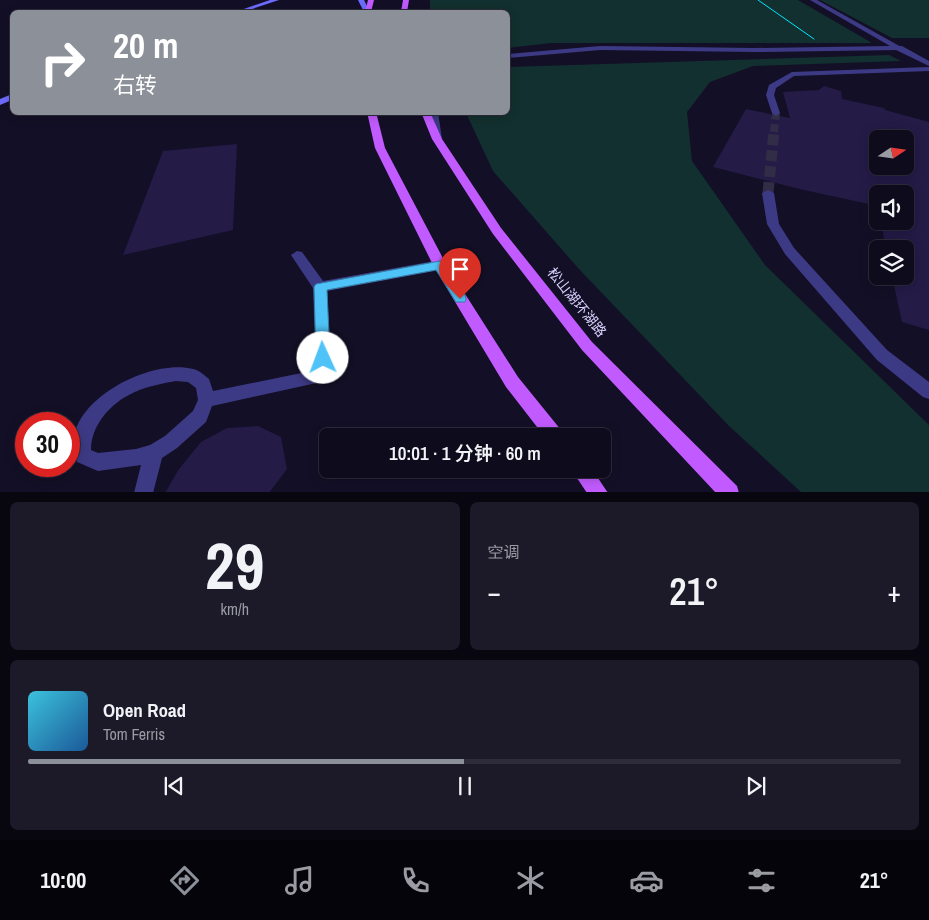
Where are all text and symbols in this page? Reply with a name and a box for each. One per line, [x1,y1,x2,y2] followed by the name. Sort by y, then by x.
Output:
[113,22,178,69] text: 20 m
[30,30,95,95] icon: right
[113,70,157,100] text: 右转
[869,130,914,175] north arrow
[869,130,914,285] map controls
[869,185,914,230] button: sound
[869,240,914,285] button: layers
[439,248,481,299] pin
[446,255,474,283] icon: arrive
[544,264,610,340] street label: 松山湖环湖路
[296,331,348,383] position arrow
[15,412,80,477] speed limit sign: 30
[389,440,541,466] text: 10:01 · 1 分钟 · 60 m
[205,522,264,609] text: 29
[488,541,520,563] text: 空调
[669,566,719,617] text: 21°
[488,573,501,611] text: −
[888,573,901,611] text: +
[221,598,249,620] text: km/h
[103,697,186,723] text: Open Road
[103,723,165,745] text: Tom Ferris
[160,772,188,800] icon: previous
[451,772,479,800] icon: pause
[742,772,770,800] icon: next
[167,863,202,898] icon: directions
[282,863,317,898] icon: music
[398,863,433,898] icon: phone
[513,863,548,898] icon: climate
[629,863,664,898] icon: car
[744,863,779,898] icon: filters
[40,865,86,895] text: 10:00
[860,865,889,895] text: 21°

